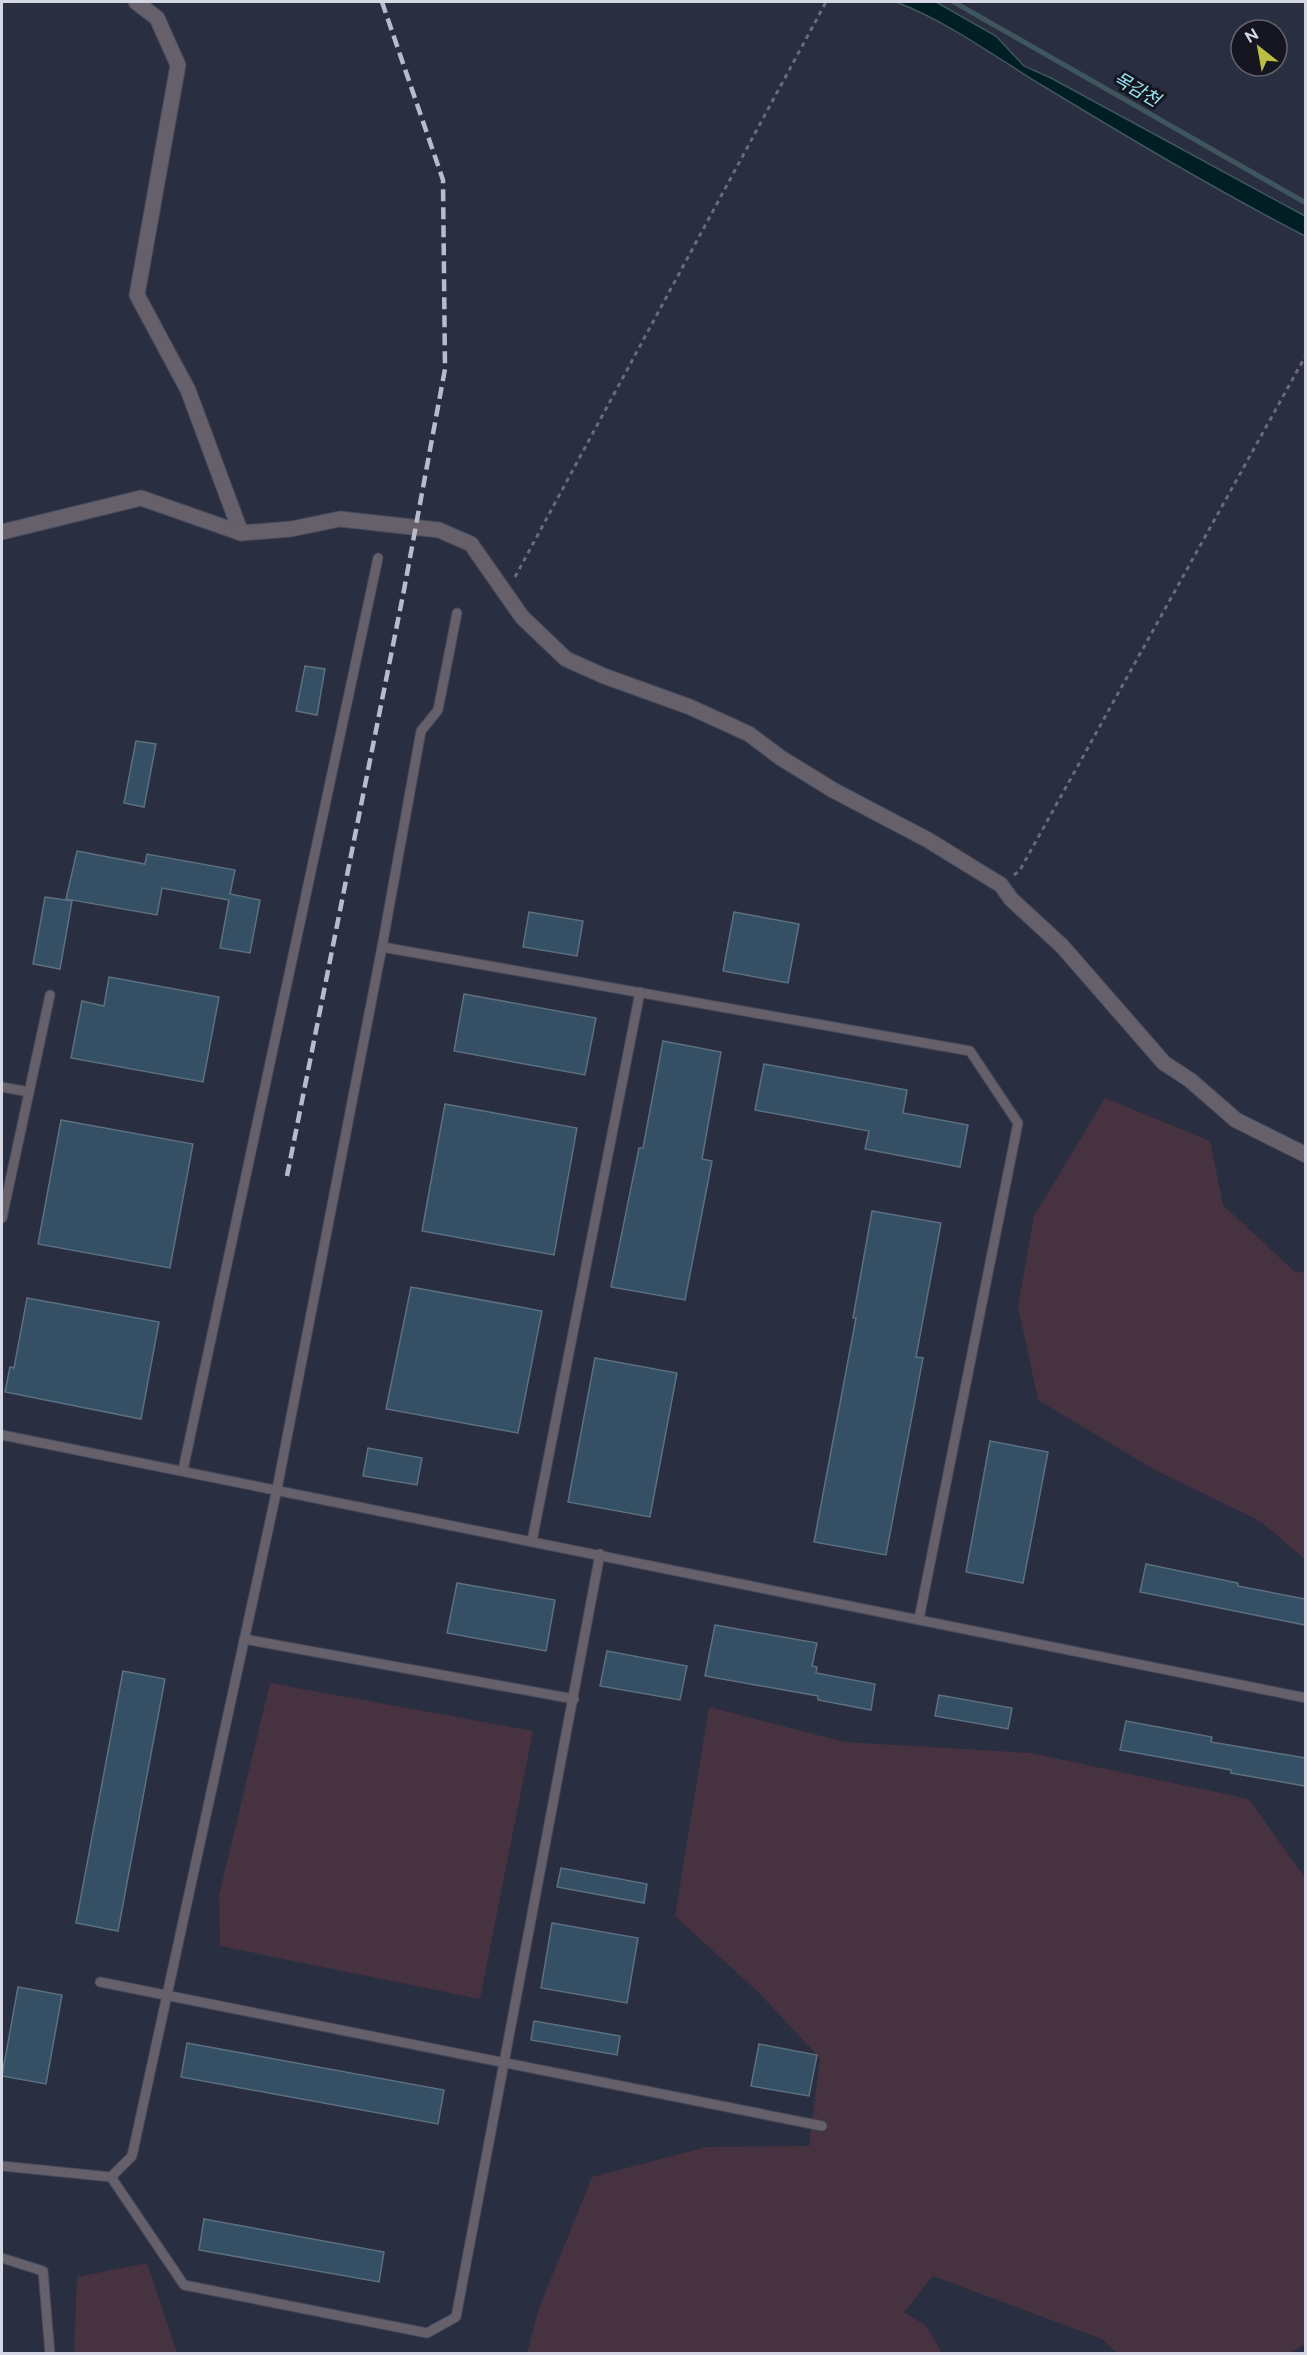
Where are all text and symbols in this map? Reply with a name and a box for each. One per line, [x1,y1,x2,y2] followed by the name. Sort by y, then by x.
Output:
[1229,18,1289,78] north arrow
[1241,24,1262,47] text: N
[1110,67,1166,112] water label: 목감천

